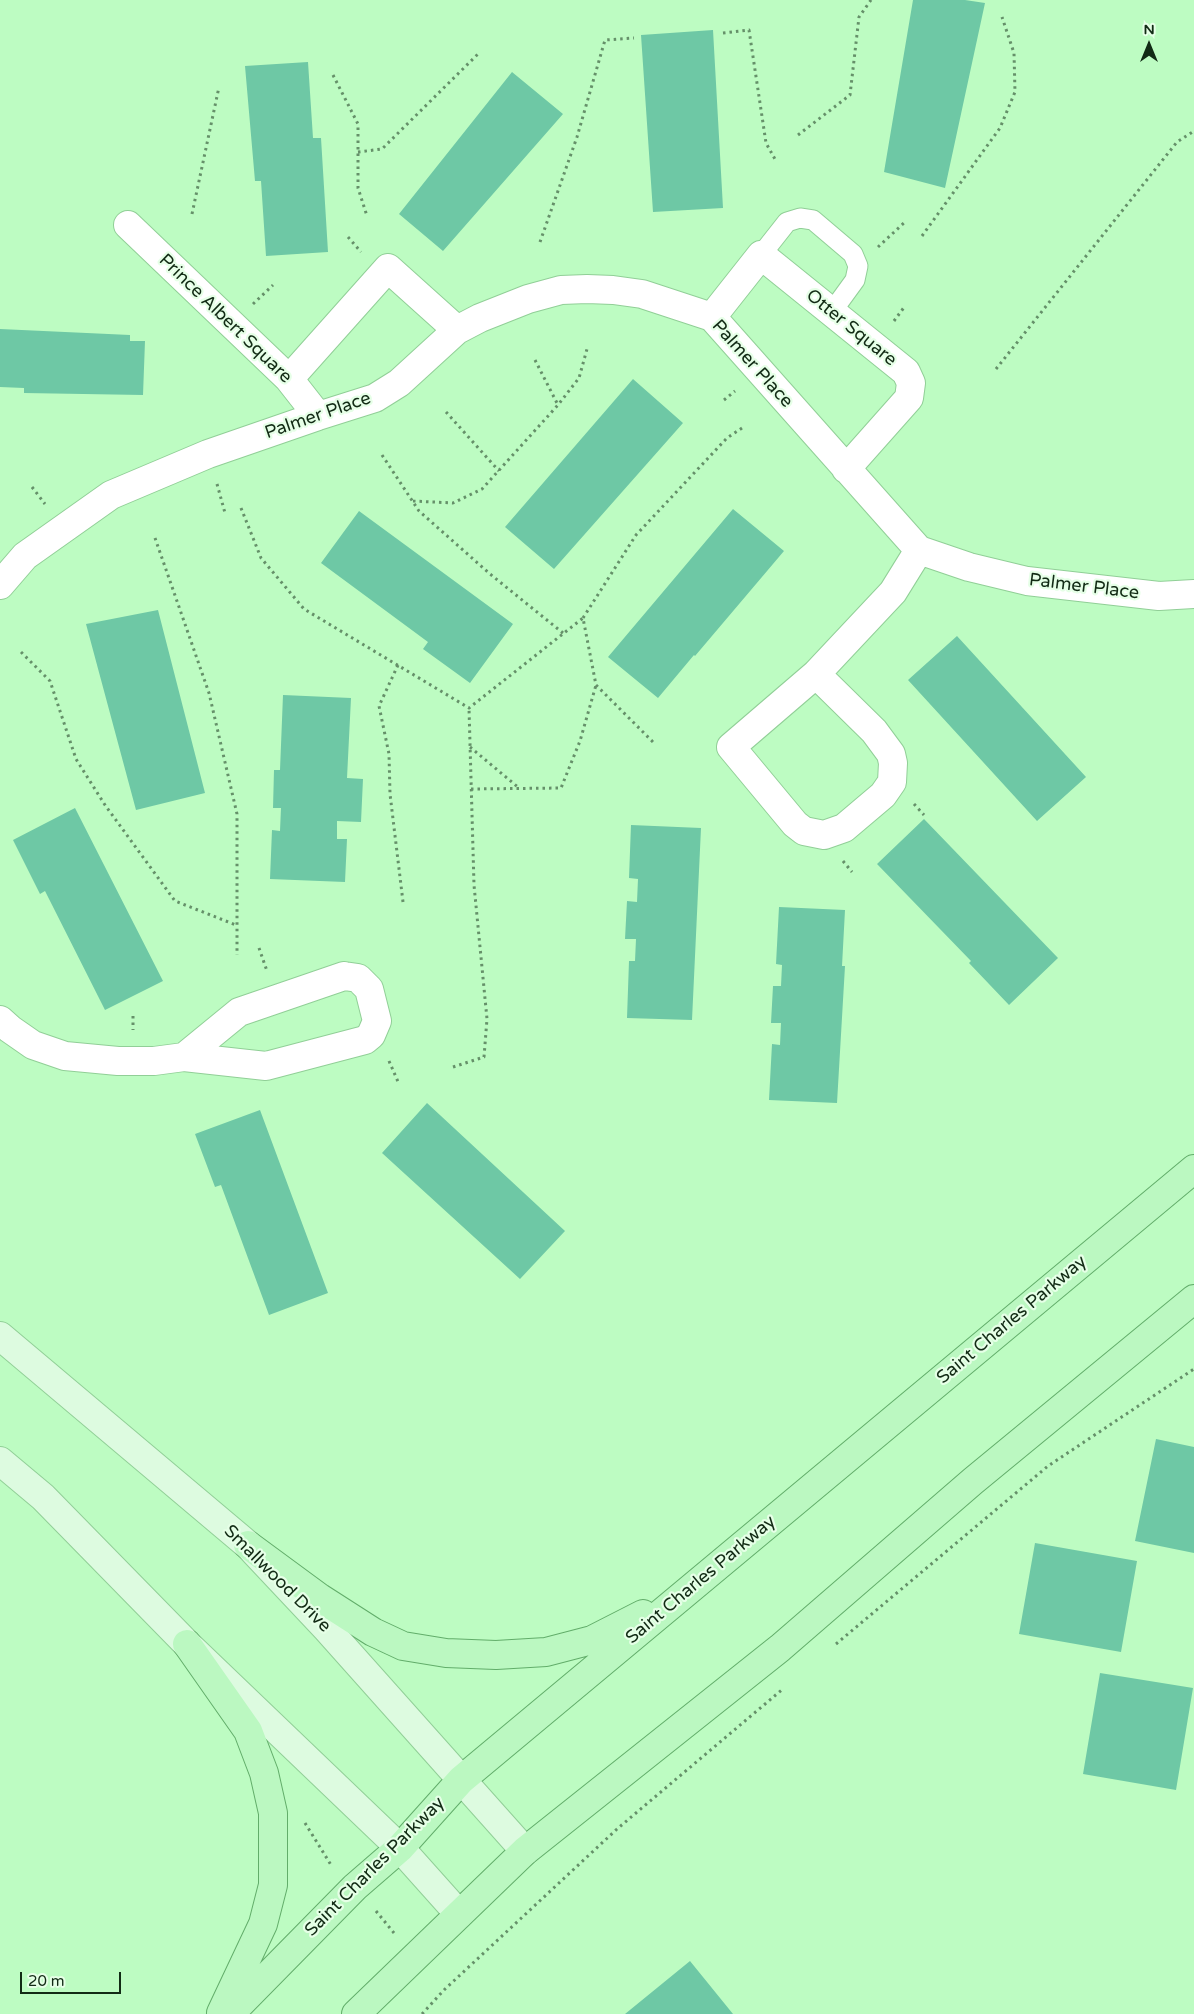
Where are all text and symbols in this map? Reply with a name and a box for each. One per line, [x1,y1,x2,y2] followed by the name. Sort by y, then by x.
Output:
[1124,20,1174,70] north arrow
[1143,21,1155,38] text: N
[154,250,296,388] street label: Prince Albert Square
[801,285,901,371] street label: Otter Square
[707,316,797,412] street label: Palmer Place
[262,388,374,444] street label: Palmer Place
[1028,570,1140,604] street label: Palmer Place
[933,1251,1091,1389] street label: Saint Charles Parkway
[622,1511,780,1649] street label: Saint Charles Parkway
[219,1521,335,1637] street label: Smallwood Drive
[301,1793,449,1941] street label: Saint Charles Parkway
[22,1962,124,1994] scale bar
[28,1972,65,1990] text: 20 m

